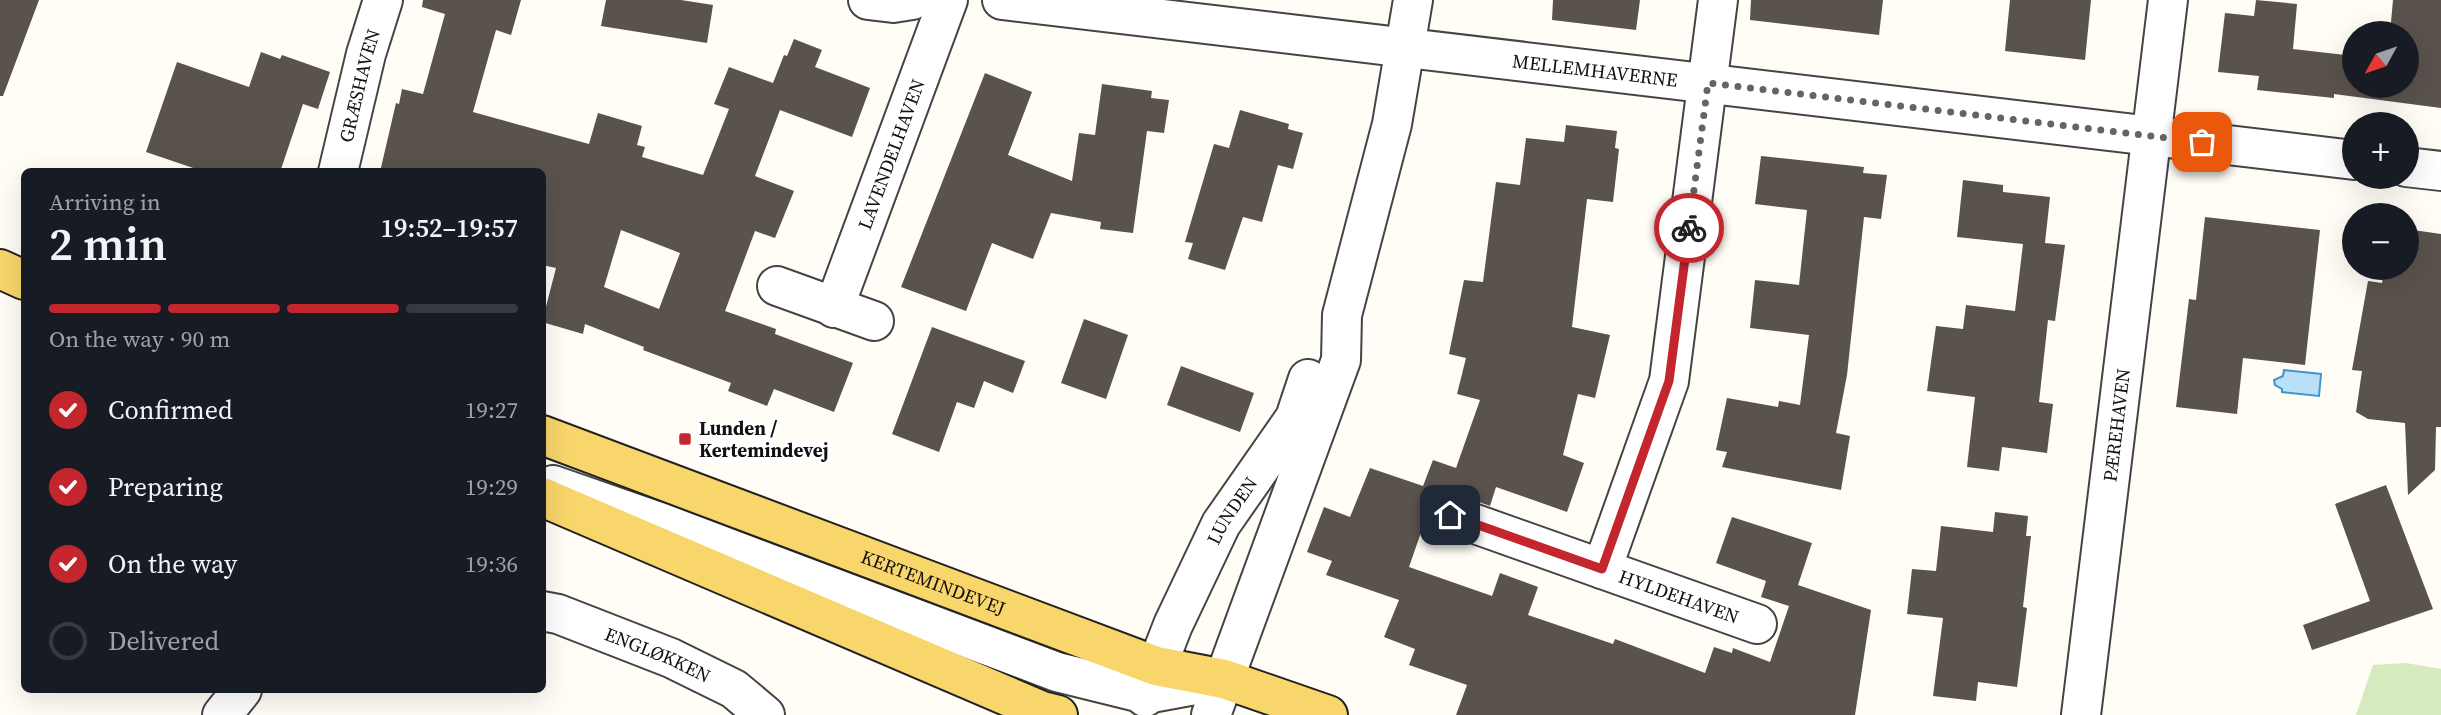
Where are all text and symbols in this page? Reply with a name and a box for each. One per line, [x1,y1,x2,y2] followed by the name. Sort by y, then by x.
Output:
[2342,21,2418,98] north arrow
[2342,21,2419,280] map controls
[333,26,386,145] street label: GRÆSHAVEN
[1511,47,1679,93] street label: MELLEMHAVERNE
[851,75,931,233] street label: LAVENDELHAVEN
[2172,112,2232,172] pin
[2342,112,2419,189] button: +
[2183,123,2221,161] icon: bag
[49,186,161,218] text: Arriving in
[1654,193,1724,263] courier
[2342,203,2419,280] button: −
[1670,209,1708,247] icon: bike
[381,210,518,246] text: 19:52–19:57
[49,212,167,275] text: 2 min
[49,323,230,355] text: On the way · 90 m
[2096,367,2136,483] street label: PÆREHAVEN
[49,391,87,429] icon: check
[108,392,233,428] text: Confirmed
[465,394,518,426] text: 19:27
[699,415,828,463] place label: Lunden / Kertemindevej
[677,431,693,447] marker: Lunden / Kertemindevej
[49,468,87,506] icon: check
[108,469,223,505] text: Preparing
[465,471,518,503] text: 19:29
[1200,471,1263,549] street label: LUNDEN
[1420,485,1480,545] pin
[1431,496,1469,534] icon: home
[857,543,1009,621] street label: KERTEMINDEVEJ
[49,545,87,583] icon: check
[108,546,237,582] text: On the way
[465,548,518,580] text: 19:36
[1615,563,1743,630] street label: HYLDEHAVEN
[601,621,715,689] street label: ENGLØKKEN
[108,623,219,659] text: Delivered

